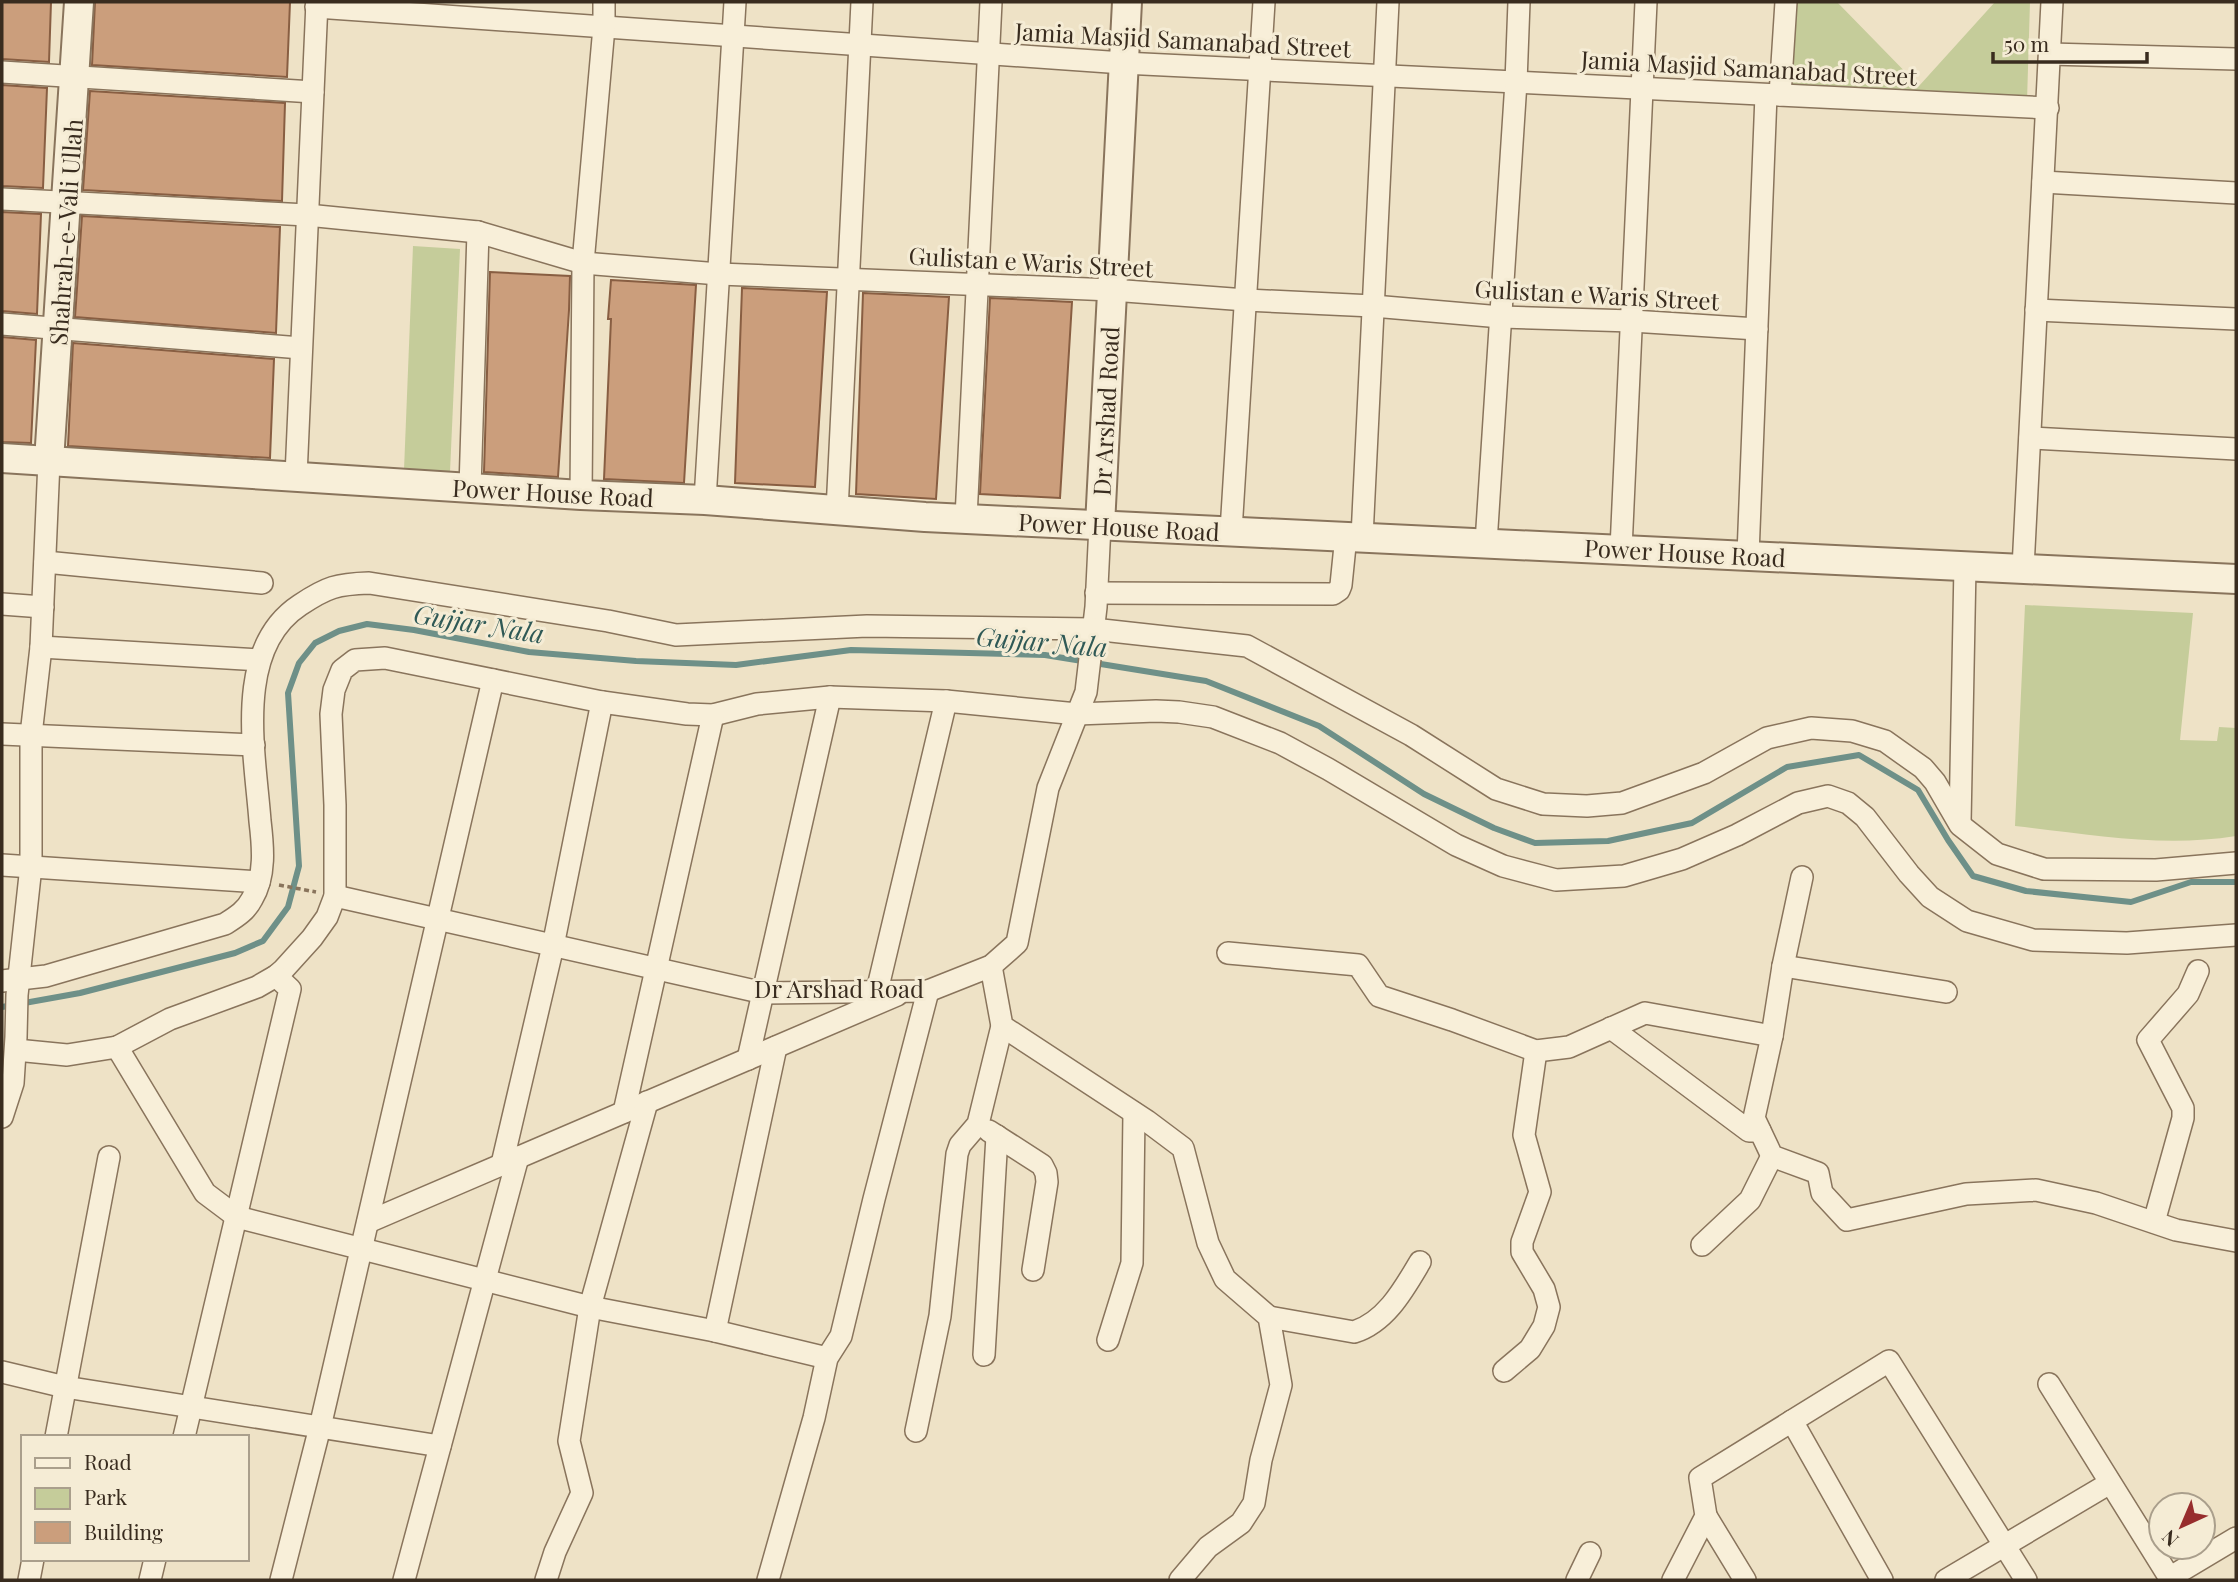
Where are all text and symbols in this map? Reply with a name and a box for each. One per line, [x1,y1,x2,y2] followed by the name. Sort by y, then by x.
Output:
[1013,14,1352,64] street label: Jamia Masjid Samanabad Street
[1993,21,2147,65] scale bar
[2004,29,2050,57] text: 50 m
[1579,42,1918,92] street label: Jamia Masjid Samanabad Street
[41,118,89,346] street label: Shahrah-e-Vali Ullah
[908,239,1155,283] street label: Gulistan e Waris Street
[1474,272,1721,316] street label: Gulistan e Waris Street
[1085,325,1125,497] street label: Dr Arshad Road
[451,471,655,513] street label: Power House Road
[1017,505,1221,547] street label: Power House Road
[1583,531,1787,573] street label: Power House Road
[411,595,547,651] water label: Gujjar Nala
[975,618,1109,664] water label: Gujjar Nala
[754,972,924,1004] street label: Dr Arshad Road
[21,1435,248,1561] legend
[84,1447,132,1475] text: Road
[84,1482,128,1510] text: Park
[2147,1491,2217,1561] north arrow
[84,1517,163,1545] text: Building
[2155,1525,2183,1553] text: N

